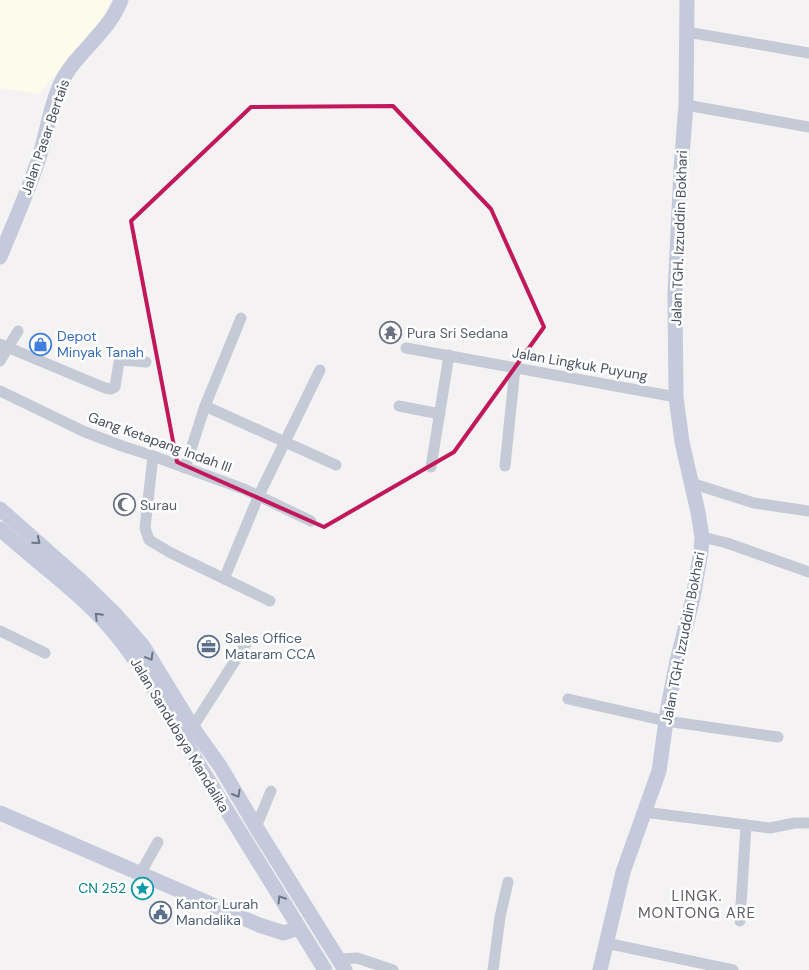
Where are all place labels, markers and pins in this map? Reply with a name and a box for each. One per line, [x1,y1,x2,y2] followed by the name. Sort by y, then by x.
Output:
[379,321,403,345] temple icon: Pura Sri Sedana
[407,324,508,342] place label: Pura Sri Sedana
[57,327,144,361] place label: Depot Minyak Tanah
[29,332,53,356] shop icon: Depot Minyak Tanah
[112,493,136,517] mosque icon: Surau
[140,496,177,514] place label: Surau
[225,629,315,663] place label: Sales Office Mataram CCA
[197,634,221,658] office icon: Sales Office Mataram CCA
[130,876,154,900] place icon: CN 252
[78,879,126,897] place label: CN 252
[176,895,258,929] place label: Kantor Lurah Mandalika
[148,900,172,924] public building icon: Kantor Lurah Mandalika

